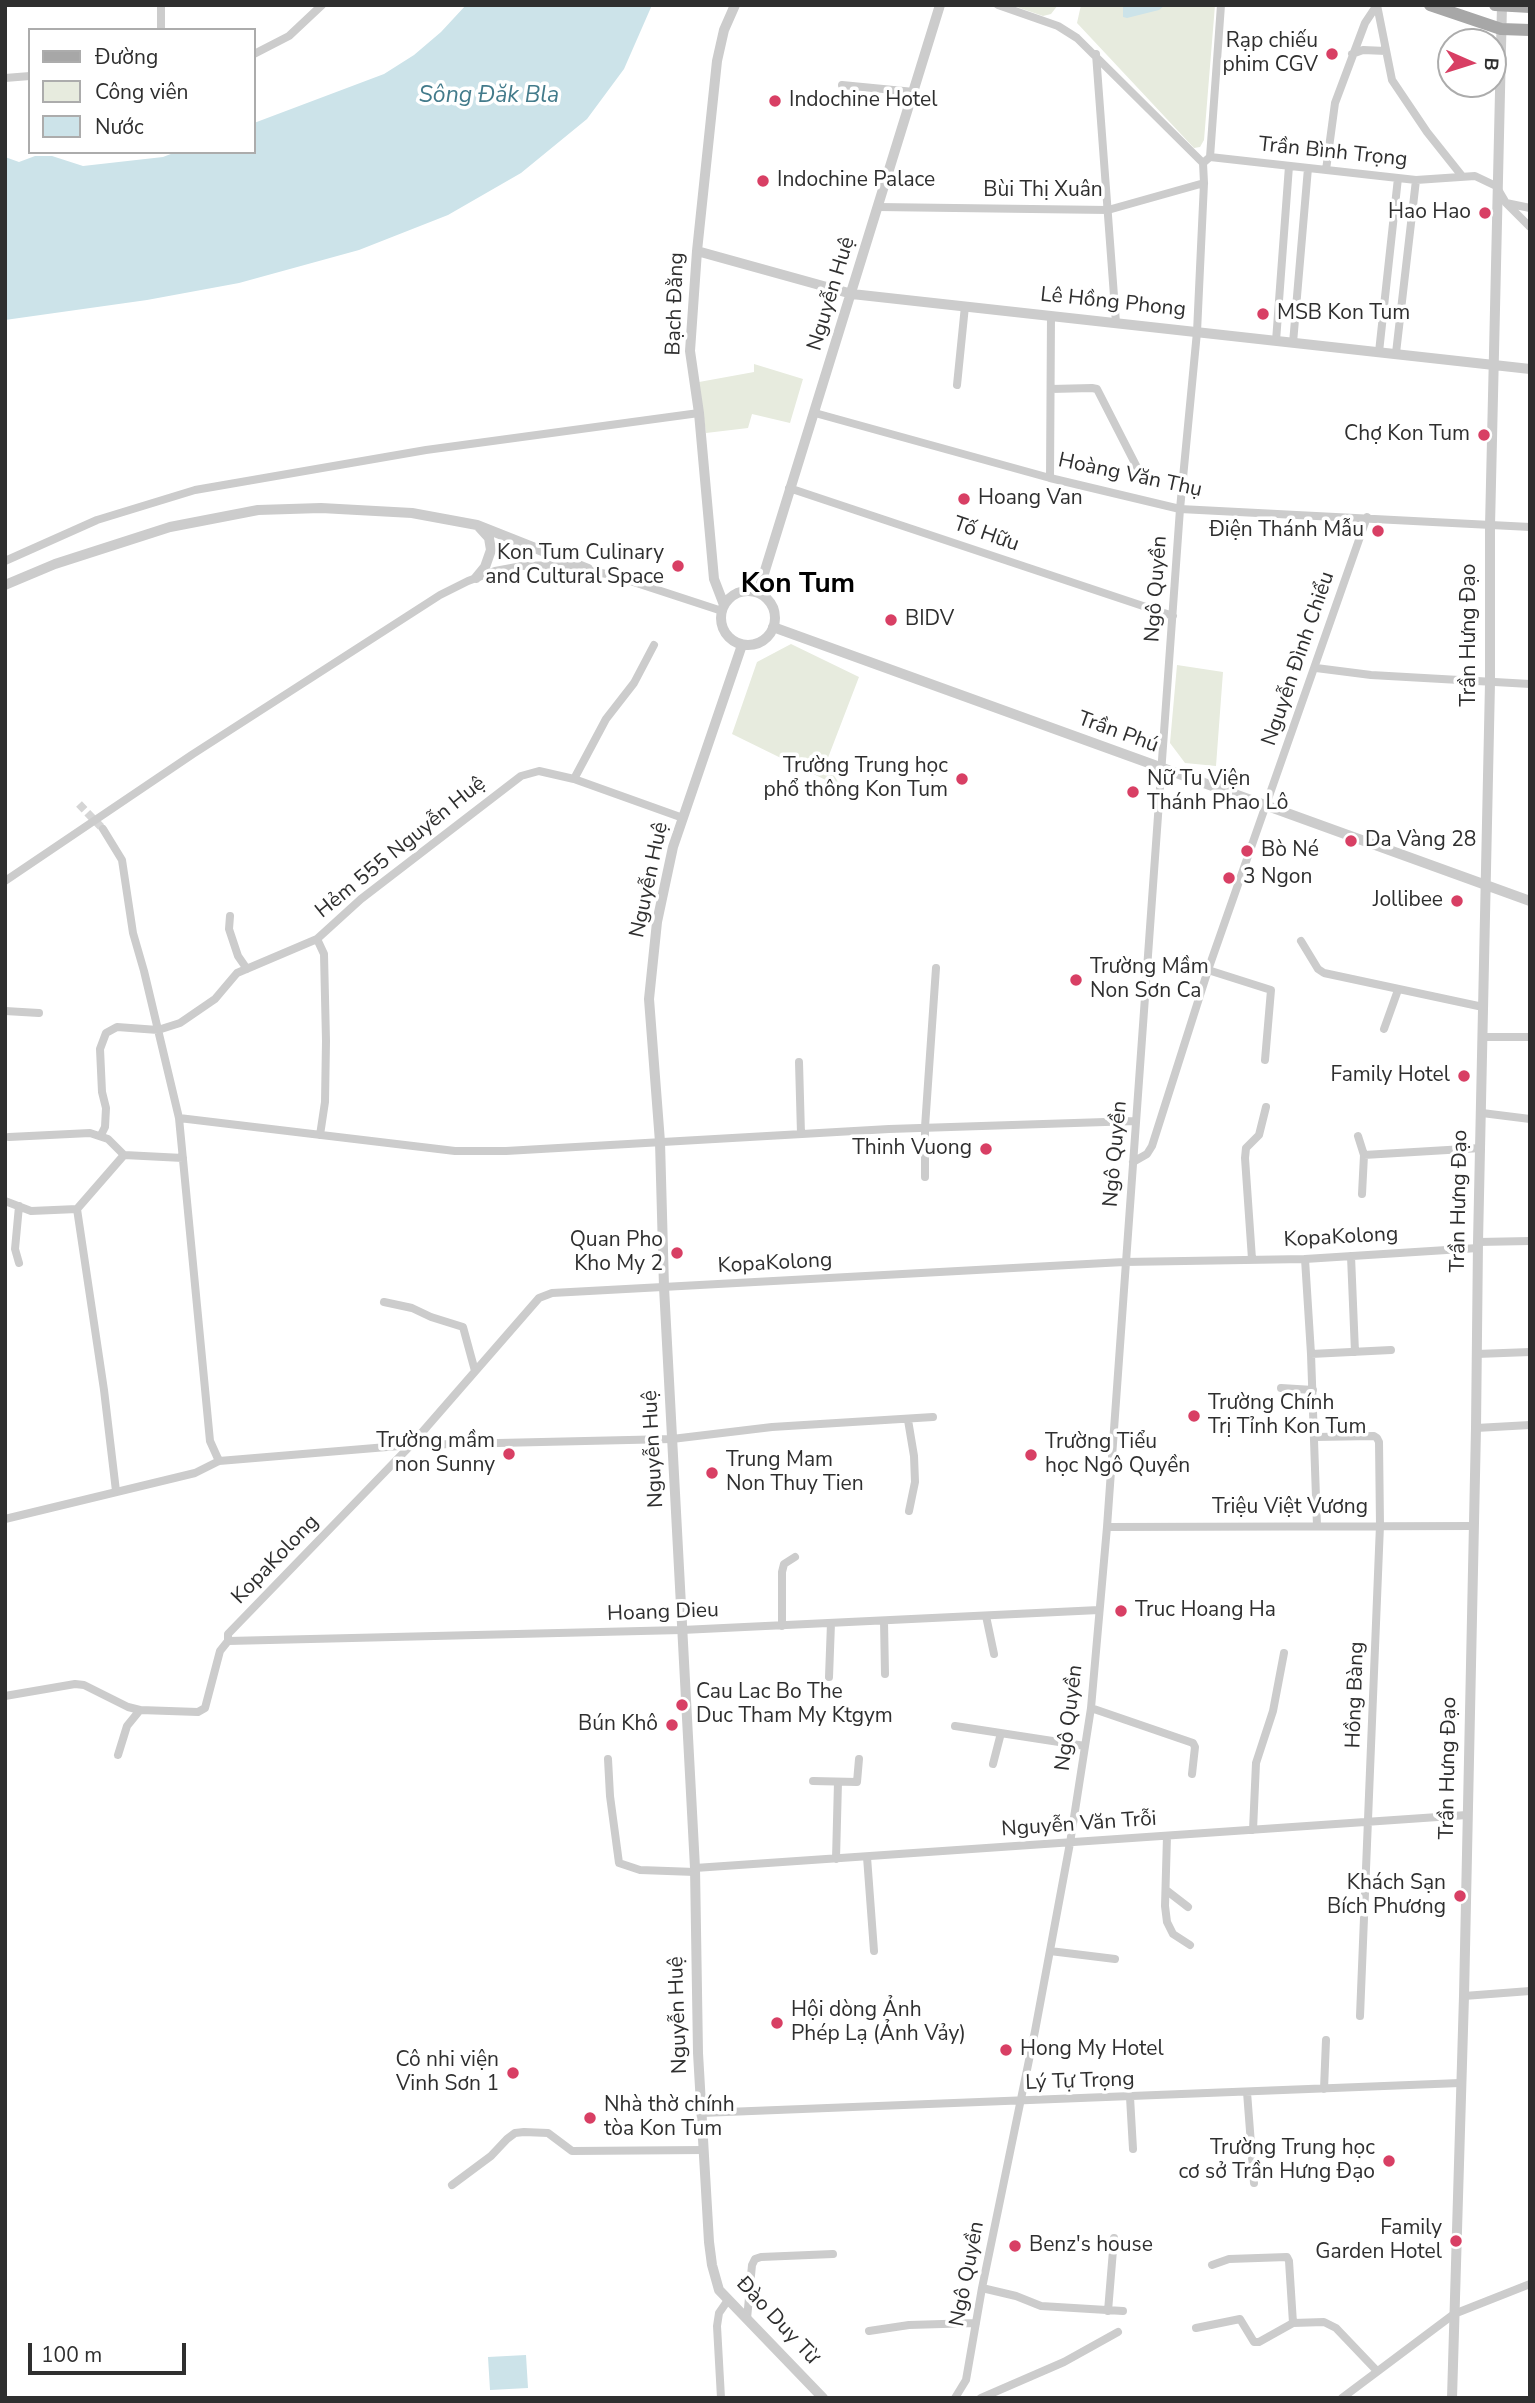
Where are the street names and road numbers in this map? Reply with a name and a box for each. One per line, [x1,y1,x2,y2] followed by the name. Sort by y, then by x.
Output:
[1257,133,1409,173] street label: Trần Bình Trọng
[983,178,1103,204] street label: Bùi Thị Xuân
[803,234,861,354] street label: Nguyễn Huệ
[662,252,690,356] street label: Bạch Đằng
[1039,283,1187,323] street label: Lê Hồng Phong
[1056,448,1204,504] street label: Hoàng Văn Thụ
[950,512,1022,558] street label: Tố Hữu
[1141,535,1173,643] street label: Ngô Quyền
[1457,564,1483,706] street label: Trần Hưng Đạo
[1257,569,1341,749] street label: Nguyễn Đình Chiểu
[1074,707,1162,759] street label: Trần Phú
[311,772,491,924] street label: Hẻm 555 Nguyễn Huệ
[625,820,675,940] street label: Nguyễn Huệ
[1099,1100,1133,1208] street label: Ngô Quyền
[1446,1129,1474,1273] street label: Trần Hưng Đạo
[1283,1222,1399,1254] street label: KopaKolong
[717,1248,833,1280] street label: KopaKolong
[638,1390,670,1508] street label: Nguyễn Huệ
[1212,1495,1368,1521] street label: Triệu Việt Vương
[227,1510,325,1610] street label: KopaKolong
[607,1598,719,1628] street label: Hoang Dieu
[1342,1641,1370,1749] street label: Hồng Bàng
[1051,1664,1089,1772] street label: Ngô Quyền
[1435,1696,1463,1840] street label: Trần Hưng Đạo
[1001,1807,1157,1843] street label: Nguyễn Văn Trỗi
[664,1956,694,2074] street label: Nguyễn Huệ
[1025,2067,1135,2097] street label: Lý Tự Trọng
[945,2219,991,2329] street label: Ngô Quyền
[730,2272,824,2370] street label: Đào Duy Từ

